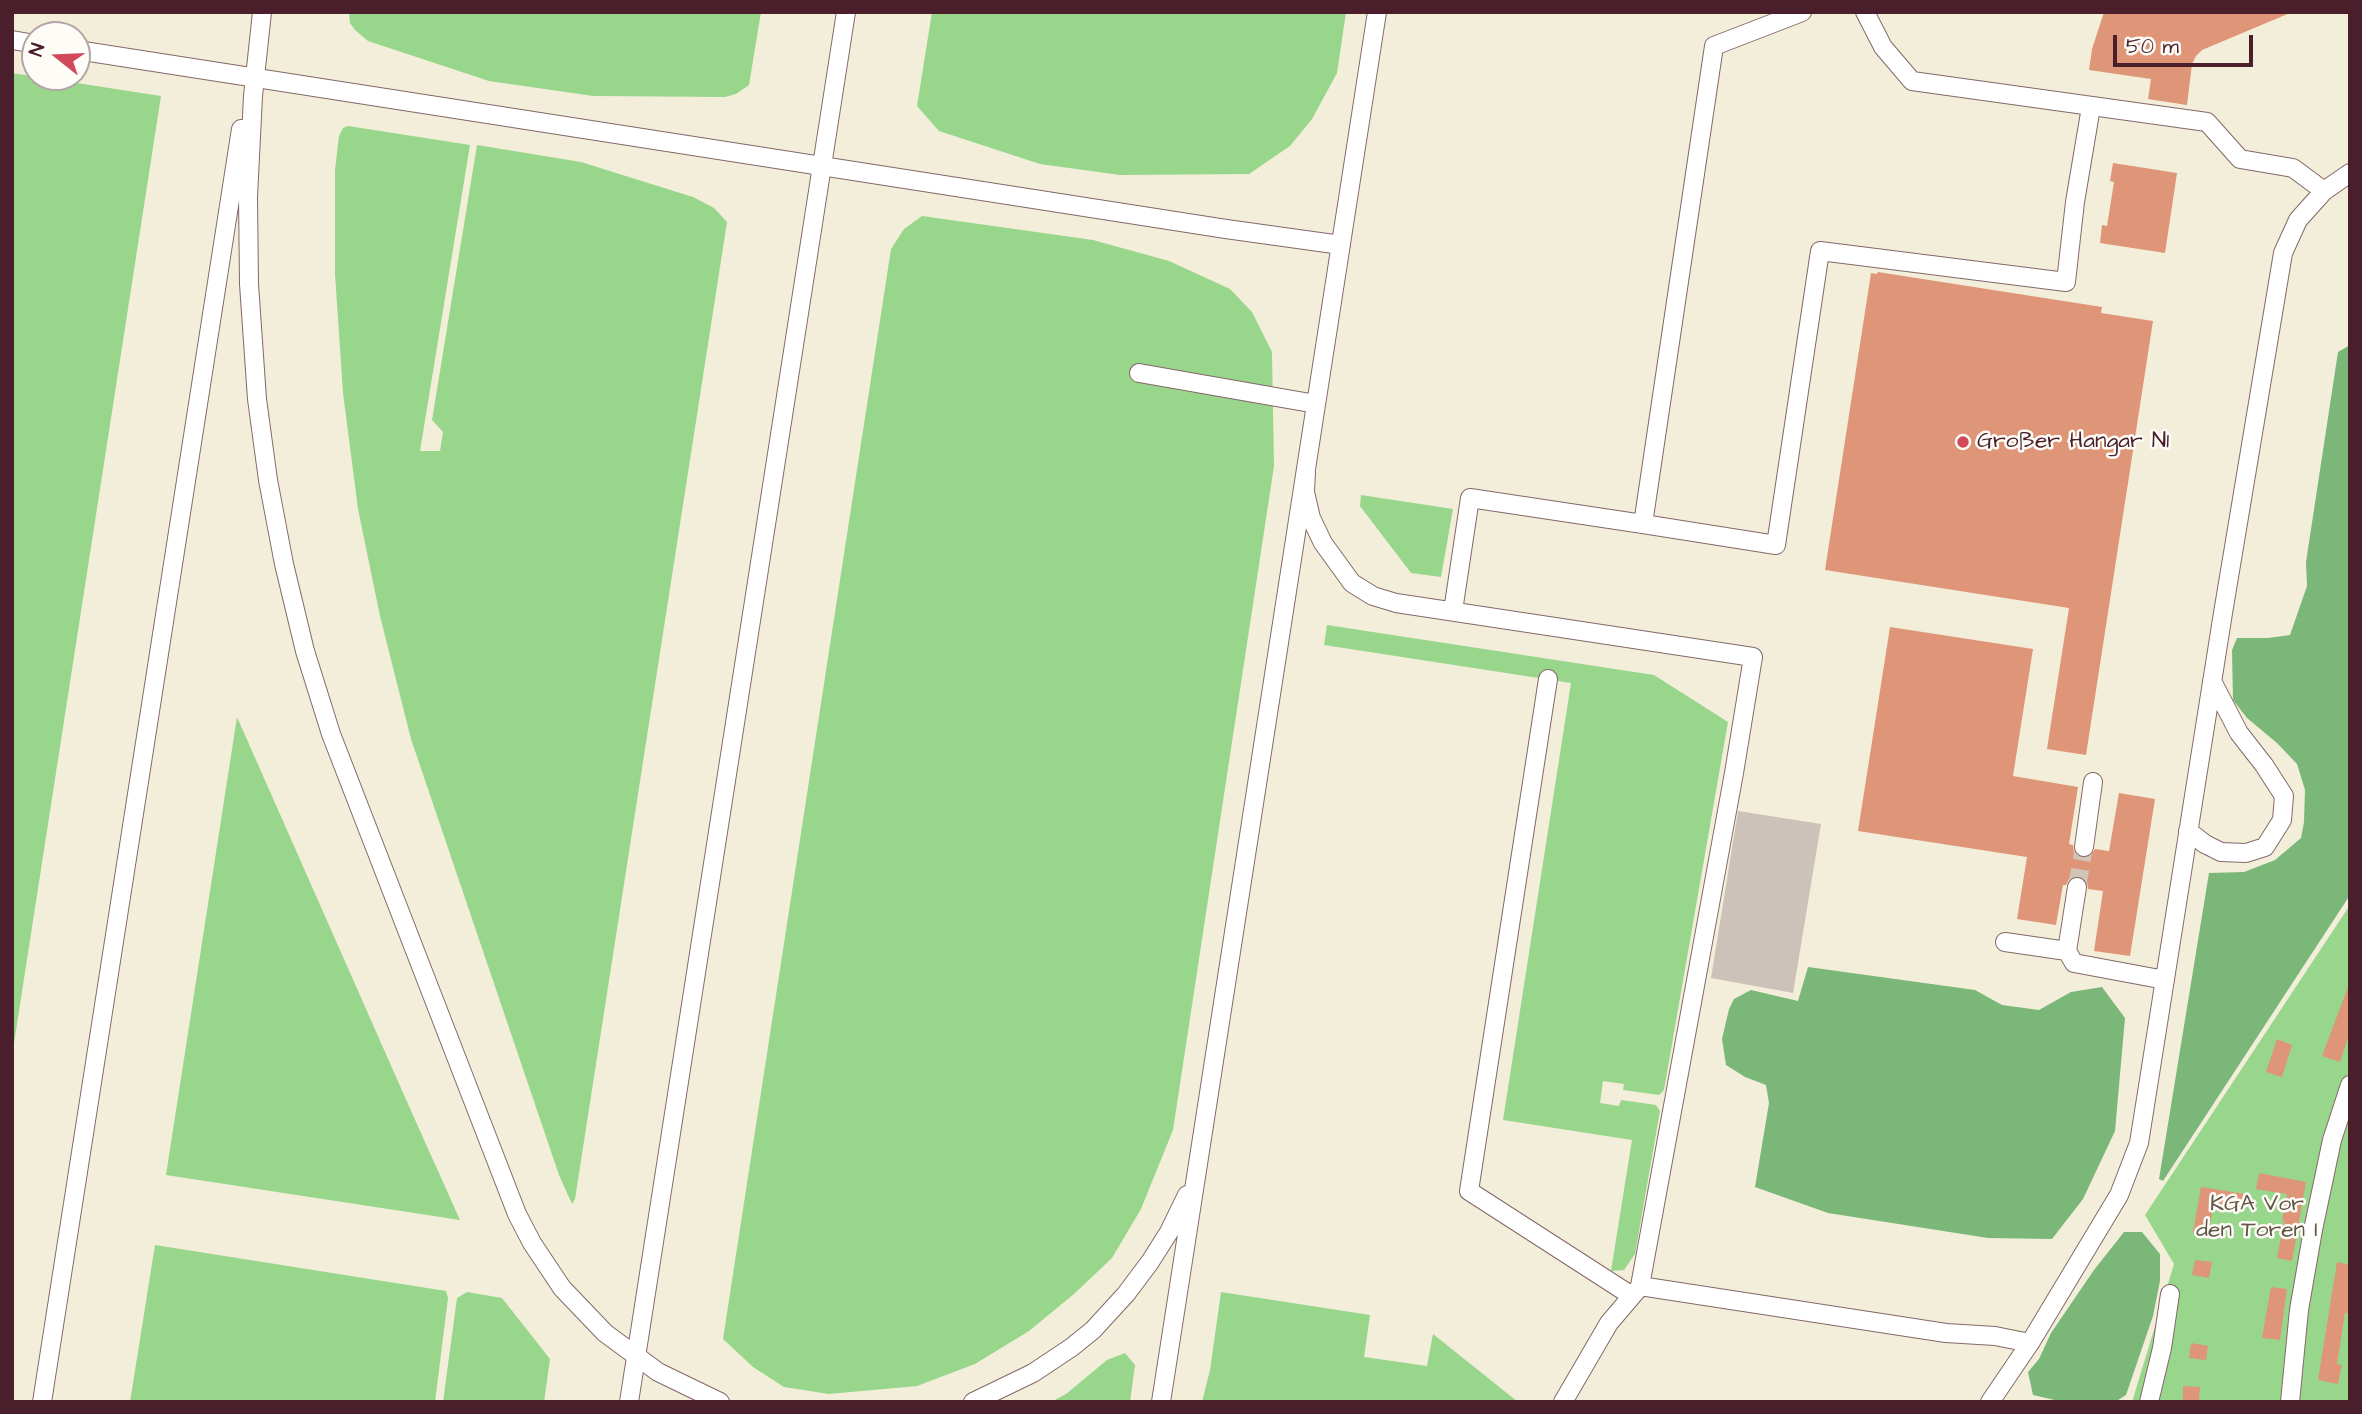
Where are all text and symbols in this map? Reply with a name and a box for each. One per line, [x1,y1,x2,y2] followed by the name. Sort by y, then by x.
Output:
[21,21,91,91] north arrow
[2117,21,2257,65] scale bar
[2126,32,2179,61] text: 50 m
[23,40,52,60] text: N
[1977,428,2169,456] place label: Großer Hangar N1
[1955,434,1971,450] marker: Großer Hangar N1
[2196,1191,2318,1245] park label: KGA Vor den Toren I

